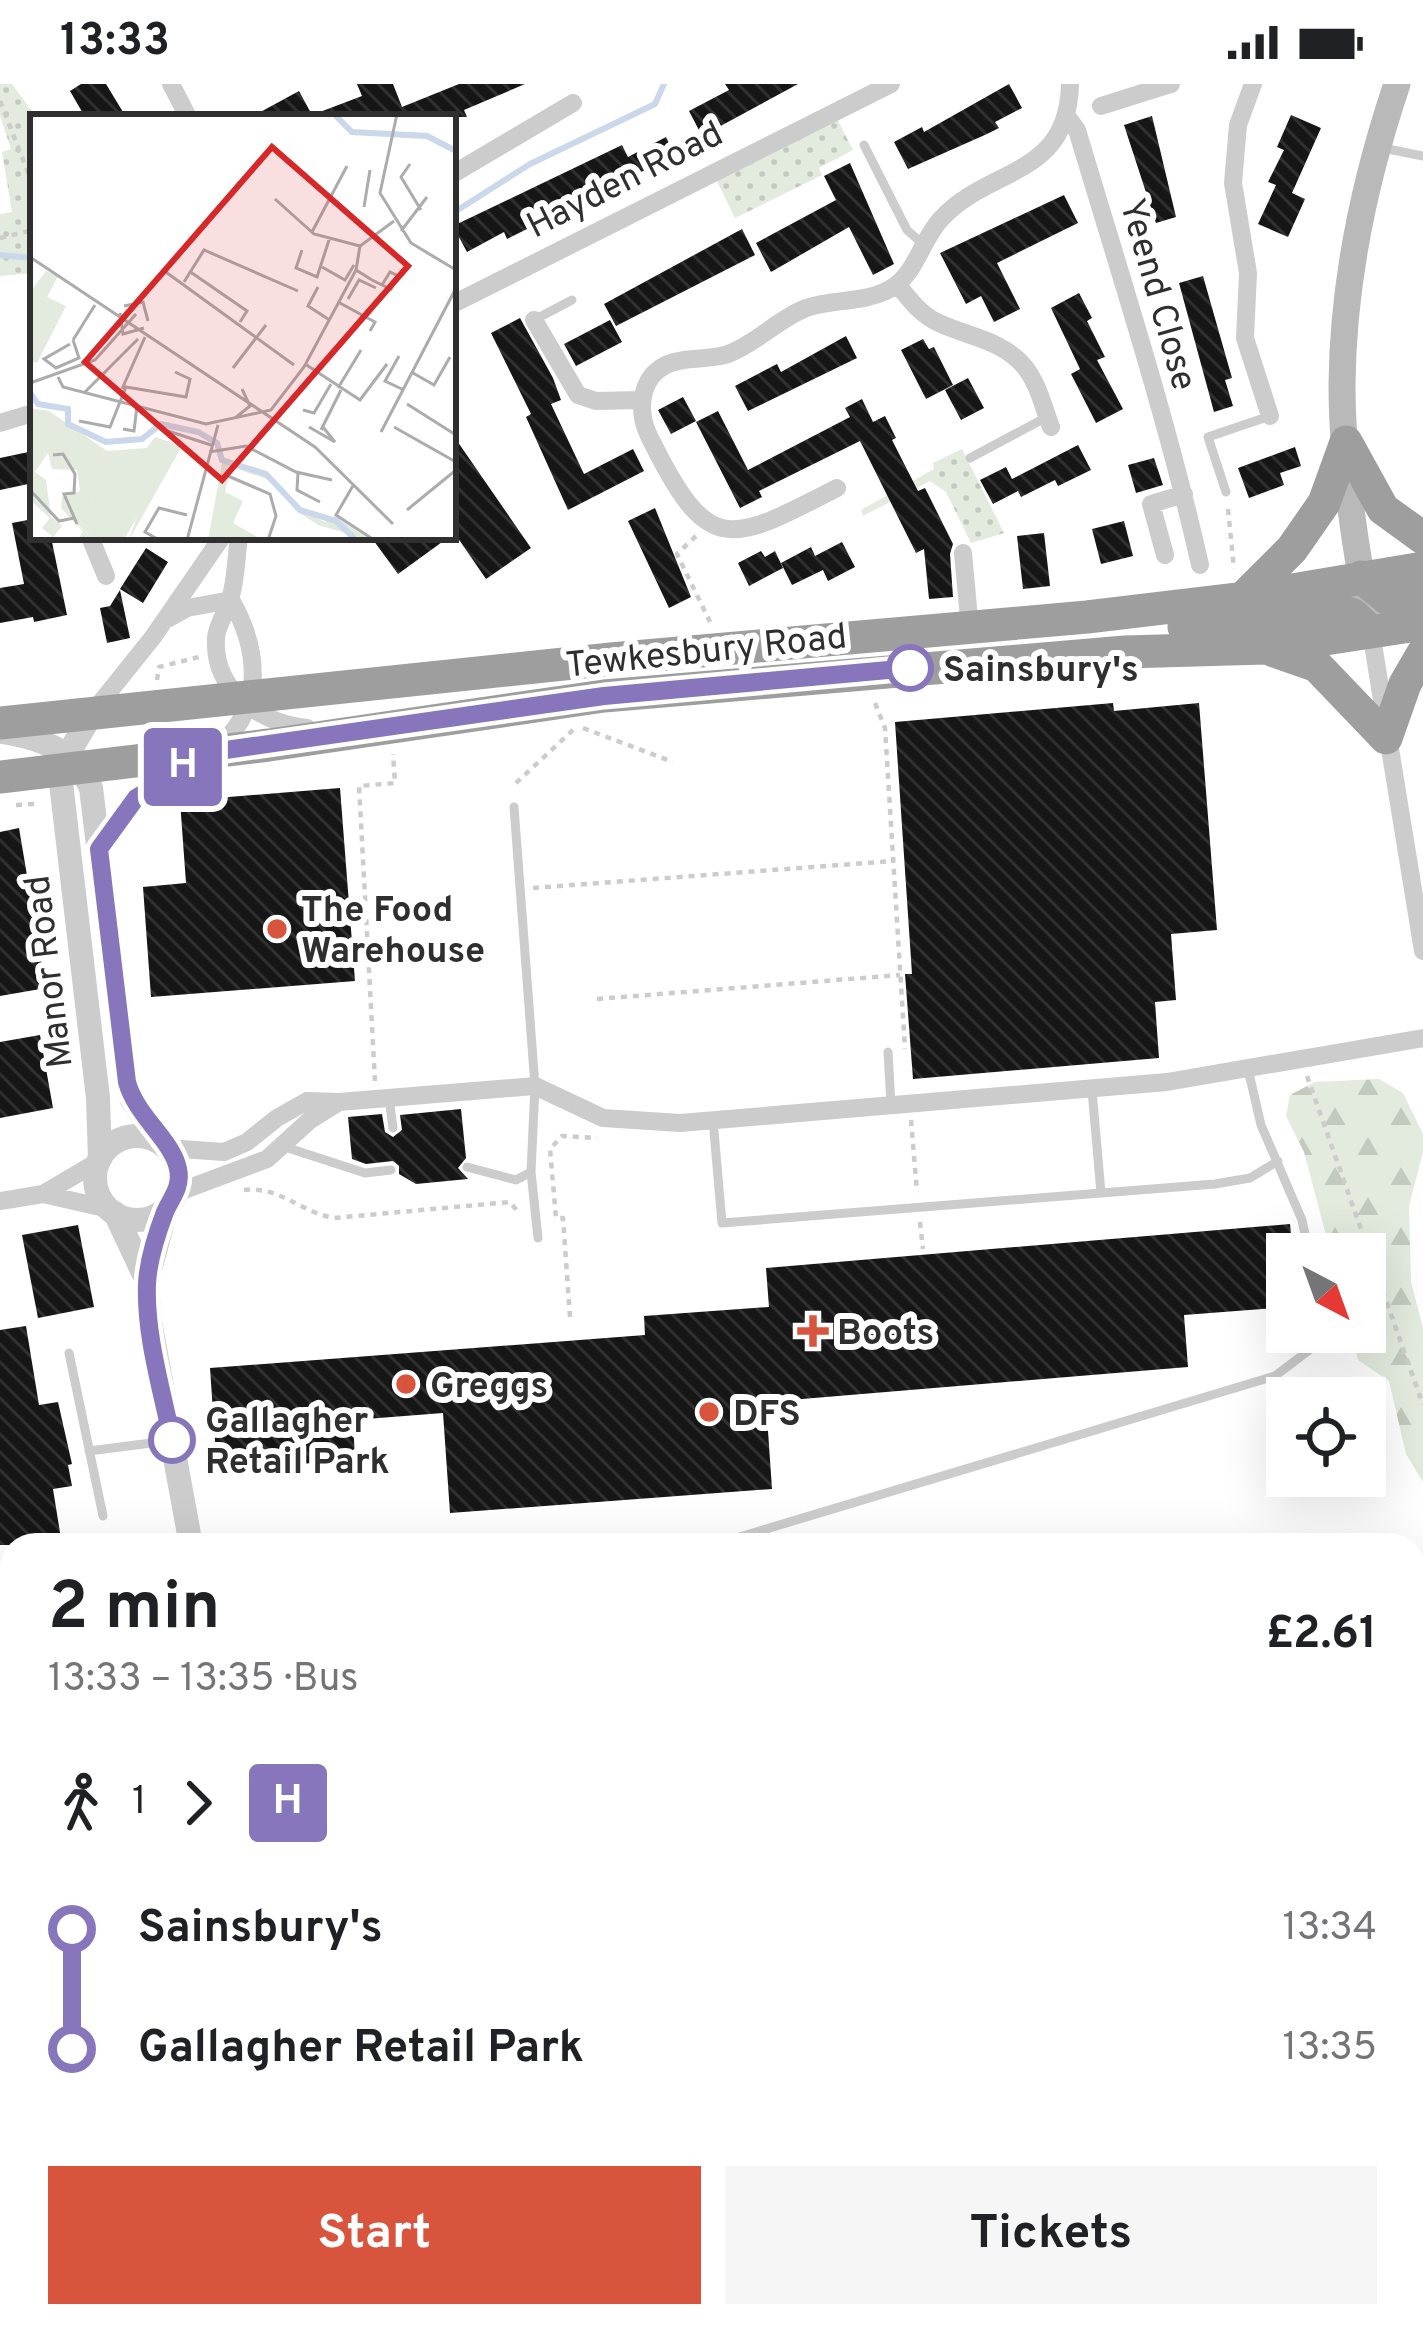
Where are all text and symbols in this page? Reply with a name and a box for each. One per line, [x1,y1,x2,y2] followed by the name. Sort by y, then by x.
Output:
[60,14,170,71] text: 13:33
[520,113,732,251] street label: Hayden Road
[30,114,456,540] inset map
[1107,194,1205,396] street label: Yeend Close
[564,615,849,691] street label: Tewkesbury Road
[888,646,932,690] marker: Sainsbury's
[943,649,1139,695] place label: Sainsbury's
[144,728,222,806] line badge: H
[168,740,198,793] text: H
[16,873,86,1070] street label: Manor Road
[301,889,485,976] place label: The Food Warehouse
[264,916,290,942] marker: The Food Warehouse
[1266,1233,1386,1353] north arrow
[1266,1233,1386,1497] map controls
[837,1312,934,1358] place label: Boots
[800,1318,826,1344] marker: Boots
[430,1365,548,1411] place label: Greggs
[393,1371,419,1397] marker: Greggs
[1266,1377,1386,1497] button: locate
[733,1393,801,1439] place label: DFS
[696,1399,722,1425] marker: DFS
[205,1400,390,1487] place label: Gallagher Retail Park
[150,1418,194,1462] marker: Gallagher Retail Park
[48,1569,220,1652] text: 2 min
[1266,1607,1377,1664] text: £2.61
[48,1656,359,1705] text: 13:33 – 13:35 · Bus
[48,1770,114,1836] icon: walk
[165,1770,231,1836] icon: forward
[273,1776,303,1829] text: H
[132,1779,147,1828] text: 1
[138,1901,383,1958] text: Sainsbury's
[1283,1905,1377,1954] text: 13:34
[138,2021,584,2078] text: Gallagher Retail Park
[1283,2025,1377,2074] text: 13:35
[48,2166,701,2304] button: Start
[725,2166,1377,2304] button: Tickets

